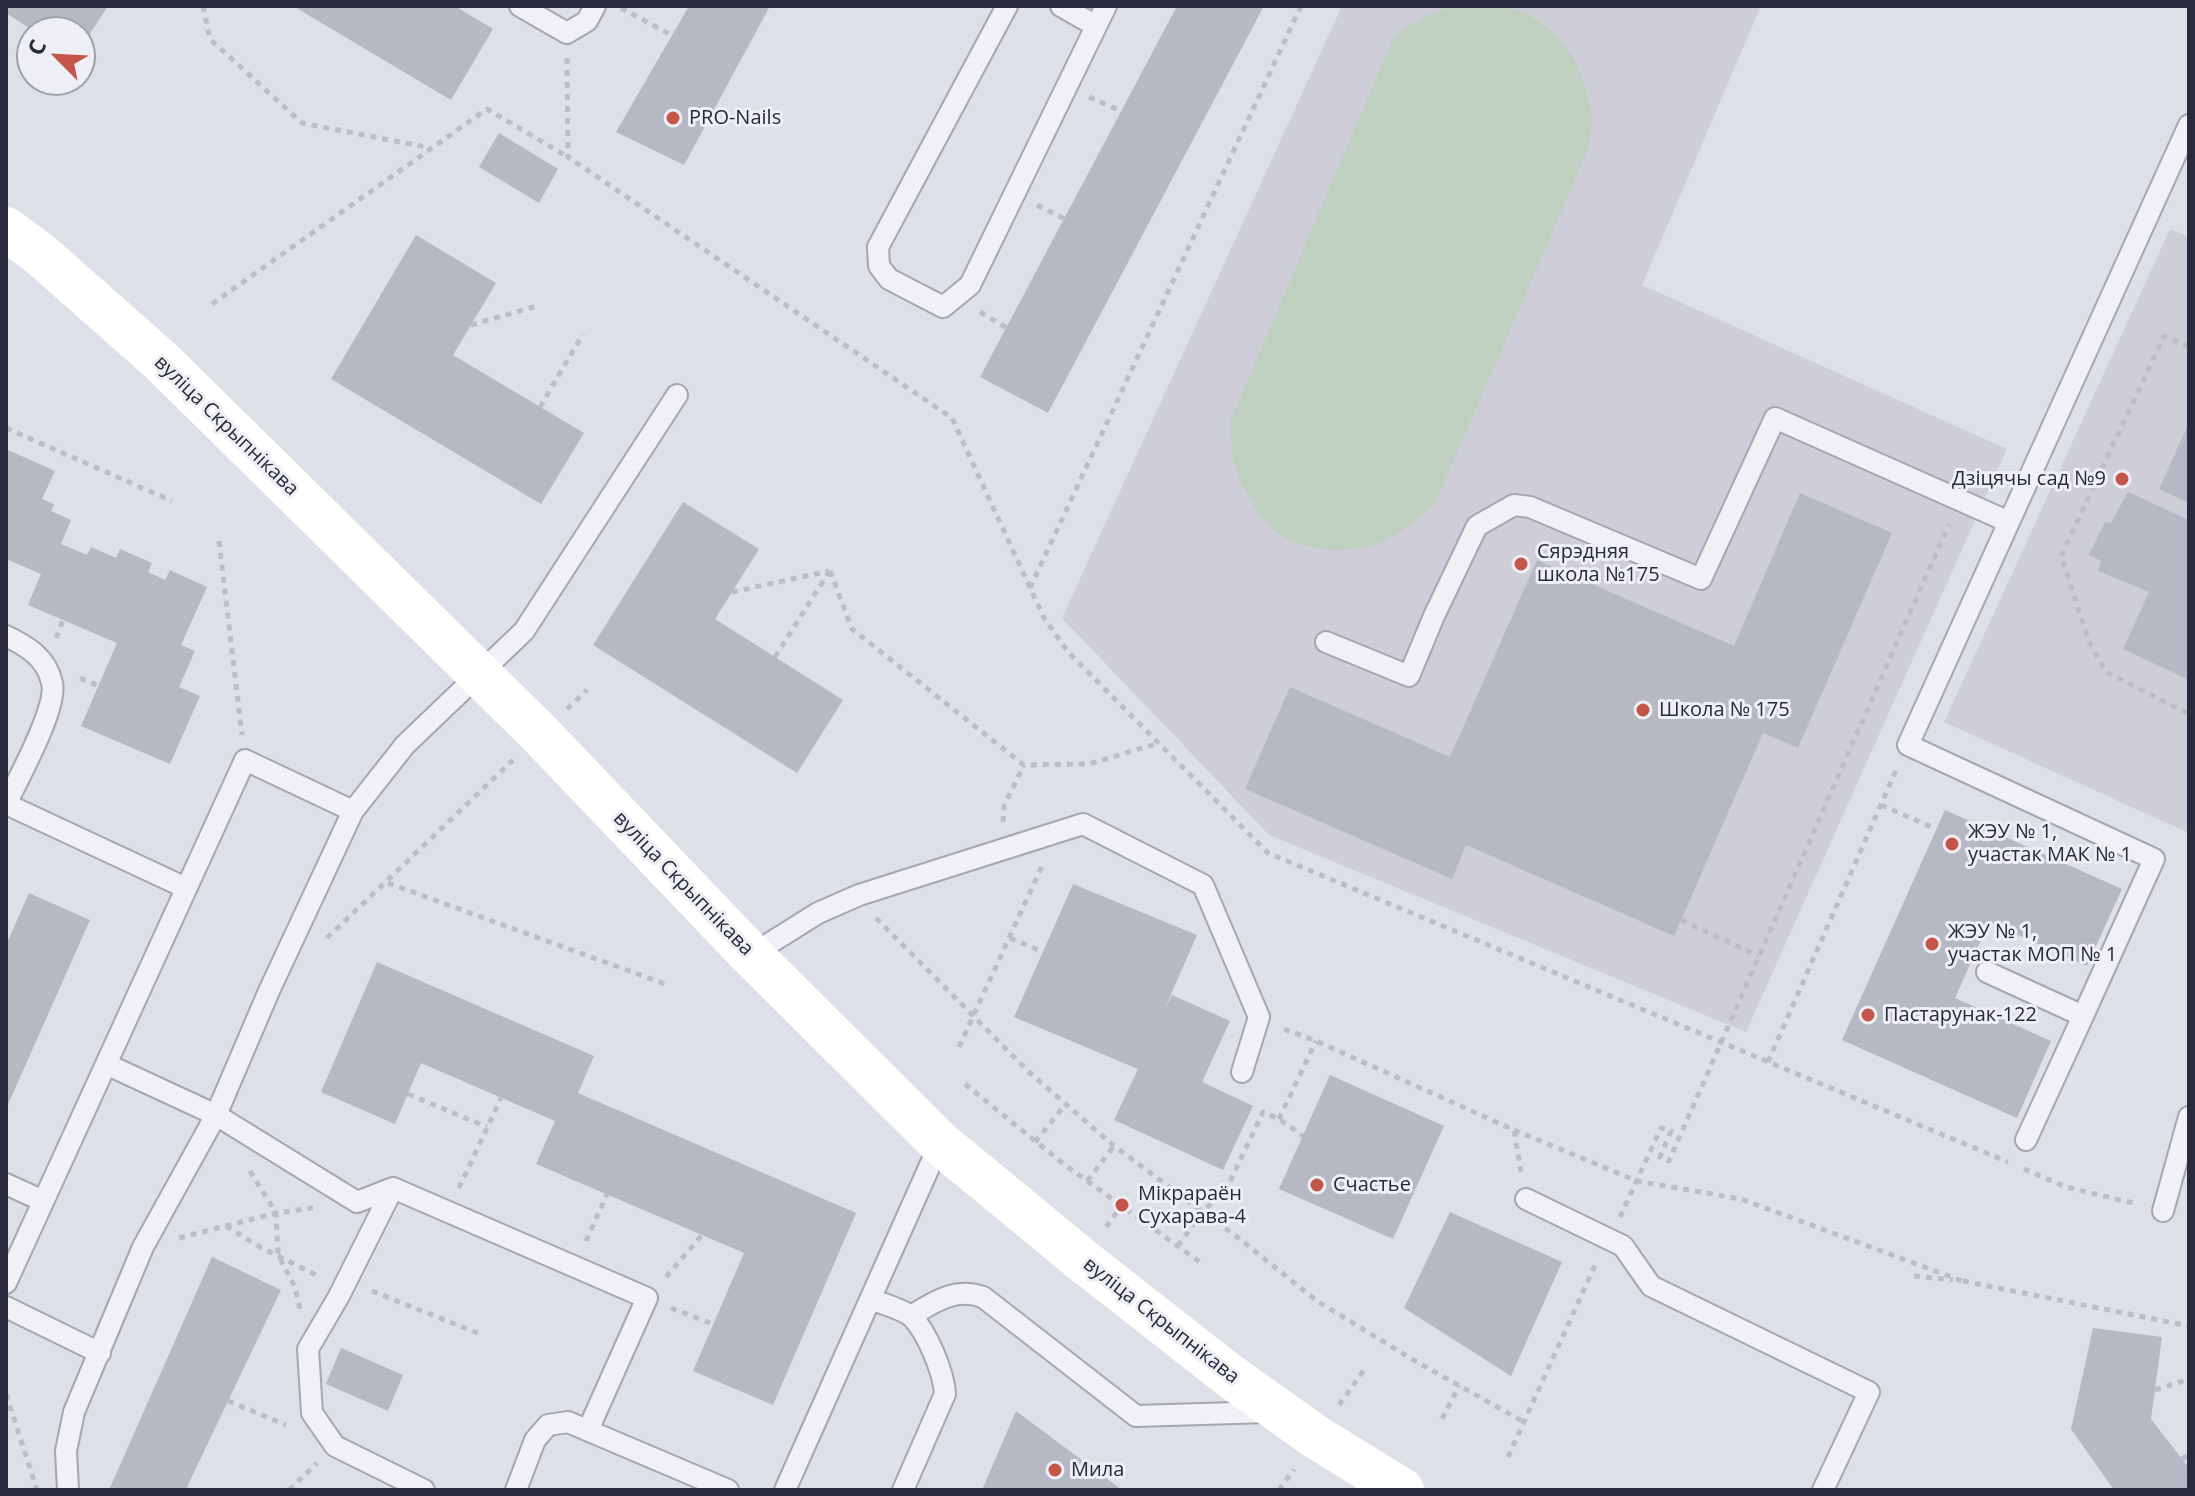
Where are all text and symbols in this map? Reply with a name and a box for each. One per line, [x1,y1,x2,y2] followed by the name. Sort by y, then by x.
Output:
[16,16,96,96] north arrow
[19,35,52,60] text: С
[689,106,781,130] place label: PRO-Nails
[664,109,682,127] marker: PRO-Nails
[149,351,303,501] street label: вуліца Скрыпнікава
[1952,467,2106,491] place label: Дзіцячы сад №9
[2113,470,2131,488] marker: Дзіцячы сад №9
[1537,540,1660,587] place label: Сярэдняя школа №175
[1512,555,1530,573] marker: Сярэдняя школа №175
[1659,698,1790,722] place label: Школа № 175
[1634,701,1652,719] marker: Школа № 175
[608,807,758,961] street label: вуліца Скрыпнікава
[1968,820,2132,867] place label: ЖЭУ № 1, участак МАК № 1
[1943,835,1961,853] marker: ЖЭУ № 1, участак МАК № 1
[1948,920,2117,967] place label: ЖЭУ № 1, участак МОП № 1
[1923,935,1941,953] marker: ЖЭУ № 1, участак МОП № 1
[1884,1003,2037,1027] place label: Пастарунак-122
[1859,1006,1877,1024] marker: Пастарунак-122
[1333,1173,1411,1197] place label: Счастье
[1308,1176,1326,1194] marker: Счастье
[1138,1182,1246,1229] place label: Мікрараён Сухарава-4
[1113,1196,1131,1214] marker: Мікрараён Сухарава-4
[1078,1253,1244,1389] street label: вуліца Скрыпнікава
[1071,1458,1124,1482] place label: Мила
[1046,1461,1064,1479] marker: Мила

